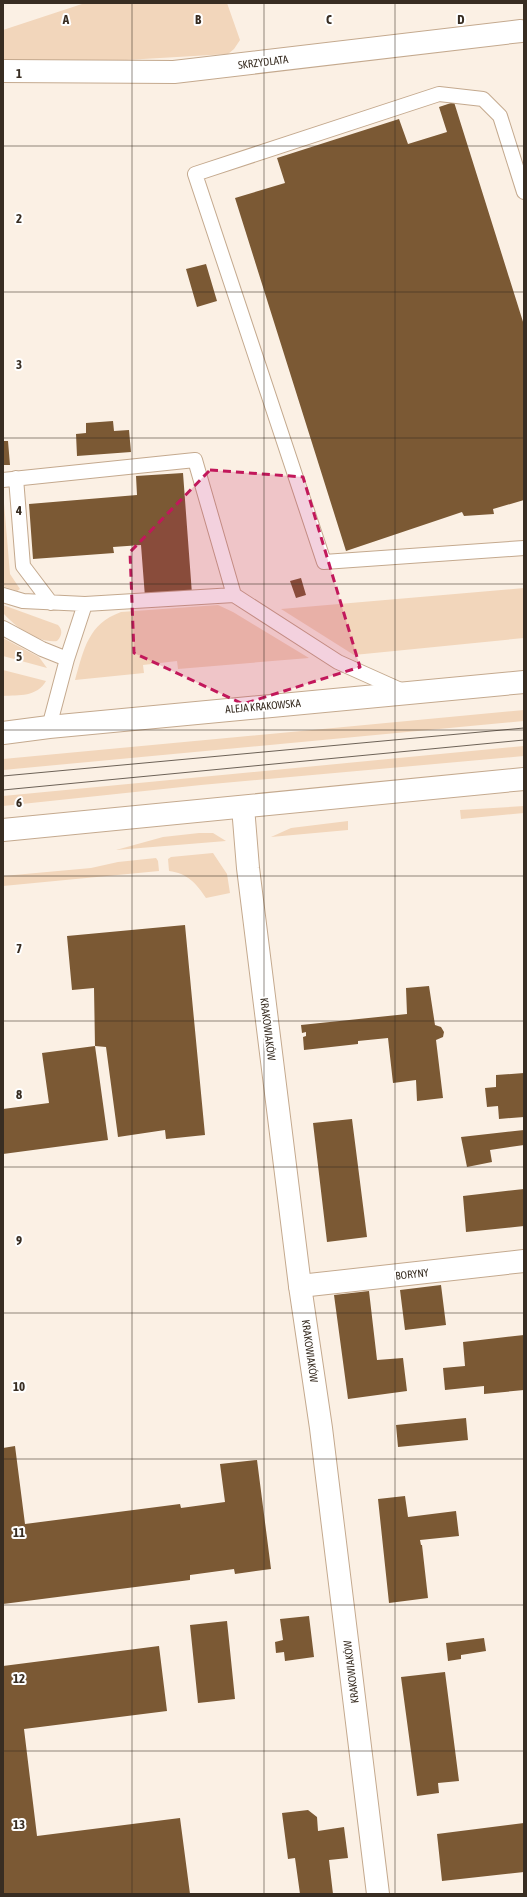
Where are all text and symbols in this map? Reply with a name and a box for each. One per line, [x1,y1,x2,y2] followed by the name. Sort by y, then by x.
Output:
[62,12,70,27] text: A
[195,12,202,27] text: B
[326,12,332,27] text: C
[457,12,465,27] text: D
[237,53,289,71] street label: SKRZYDLATA
[16,66,22,81] text: 1
[16,211,22,226] text: 2
[16,357,22,372] text: 3
[15,503,22,518] text: 4
[16,649,22,664] text: 5
[225,697,302,715] street label: ALEJA KRAKOWSKA
[16,795,22,810] text: 6
[16,941,22,956] text: 7
[258,997,278,1061] street label: KRAKOWIAKÓW
[16,1087,22,1102] text: 8
[16,1233,22,1248] text: 9
[395,1266,429,1282] street label: BORYNY
[300,1319,320,1383] street label: KRAKOWIAKÓW
[13,1379,25,1394] text: 10
[13,1525,25,1540] text: 11
[341,1640,361,1704] street label: KRAKOWIAKÓW
[13,1671,25,1686] text: 12
[13,1817,25,1832] text: 13

